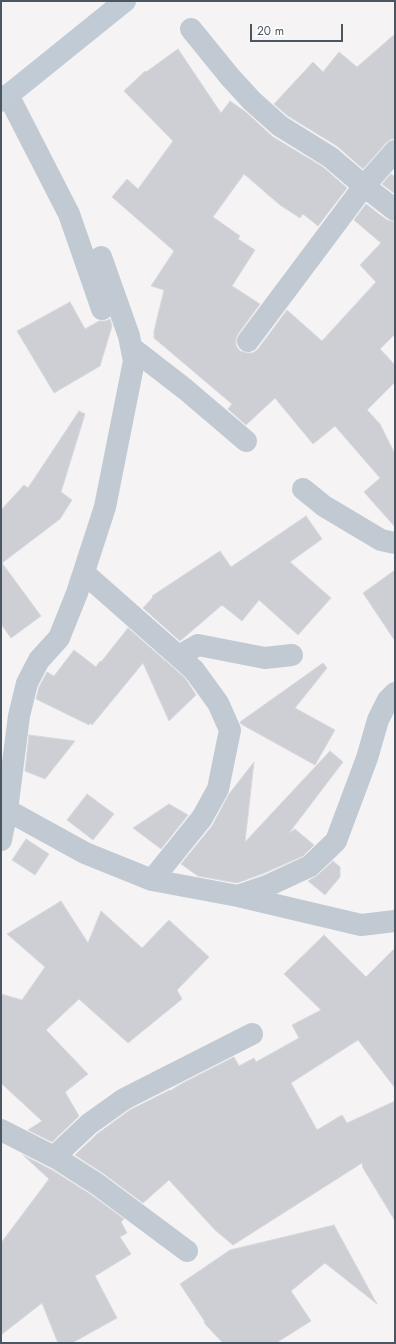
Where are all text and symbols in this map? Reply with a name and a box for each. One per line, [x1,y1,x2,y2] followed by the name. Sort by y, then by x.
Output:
[252,16,345,42] scale bar
[257,22,284,40] text: 20 m

